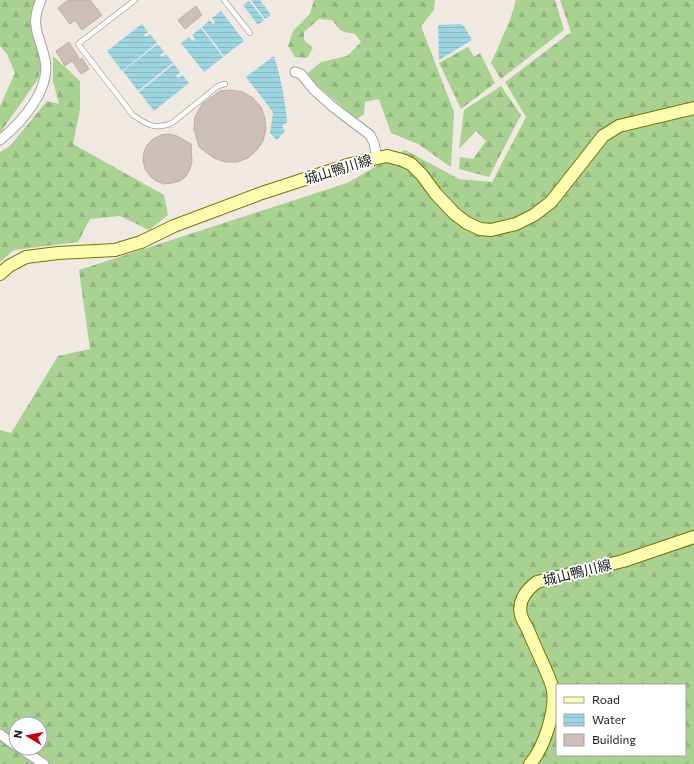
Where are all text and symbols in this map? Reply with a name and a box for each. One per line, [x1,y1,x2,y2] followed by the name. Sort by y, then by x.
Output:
[302,151,374,187] street label: 城山鴨川線
[541,555,613,589] street label: 城山鴨川線
[556,684,686,756] legend
[592,692,620,706] text: Road
[592,712,626,726] text: Water
[8,716,48,756] north arrow
[11,729,25,739] text: N
[592,732,636,746] text: Building

